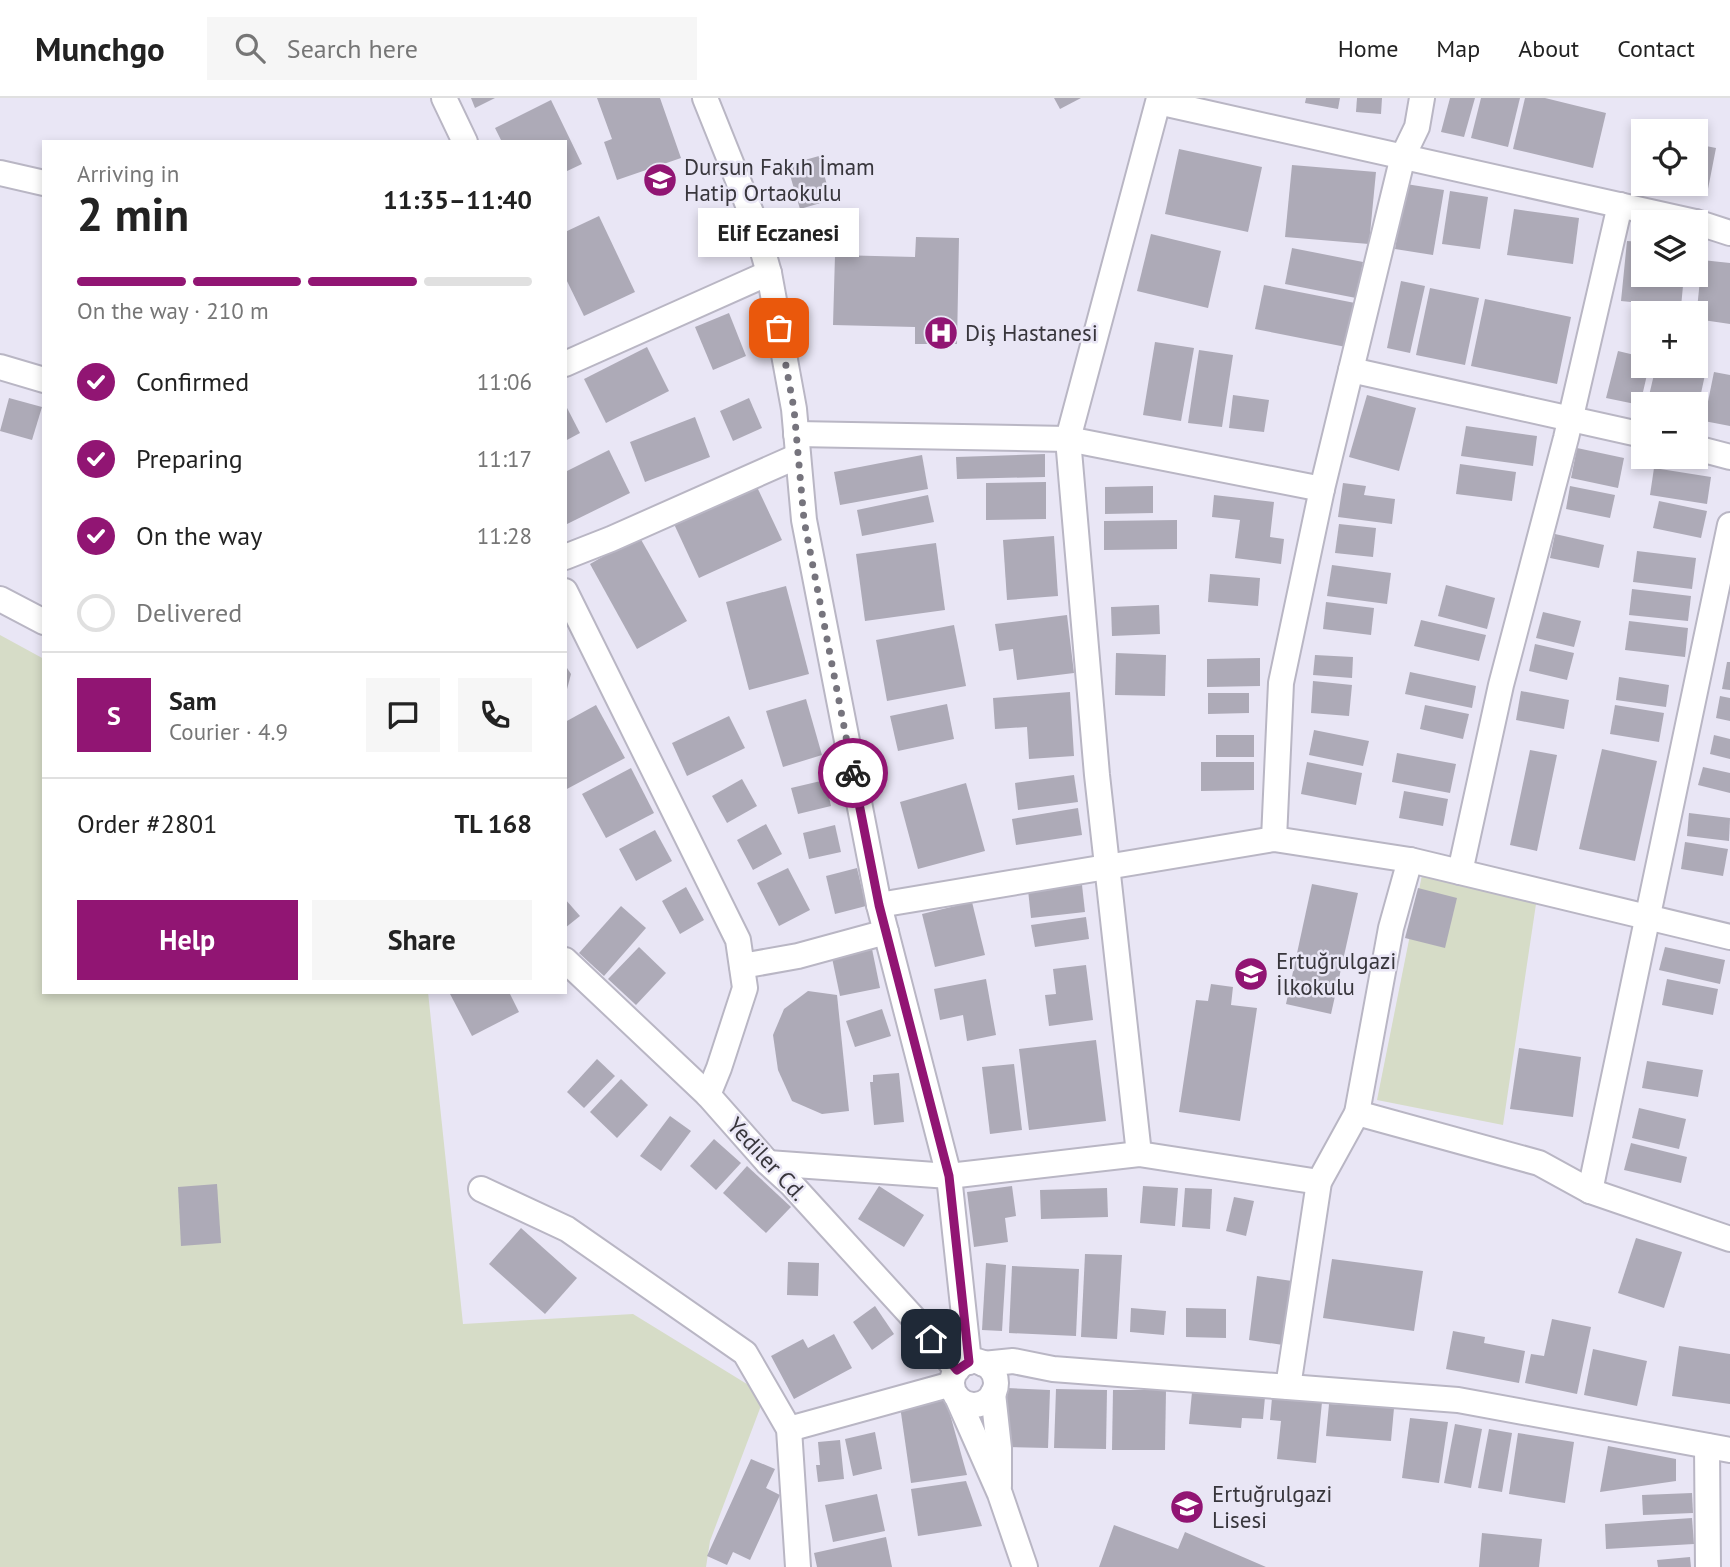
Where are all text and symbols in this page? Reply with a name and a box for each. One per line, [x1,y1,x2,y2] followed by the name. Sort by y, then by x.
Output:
[207,17,697,80] search box
[35,27,165,70] text: Munchgo
[231,29,269,67] icon: search
[287,32,418,65] text: Search here
[1338,33,1398,64] text: Home
[1436,33,1480,64] text: Map
[1518,33,1579,64] text: About
[1617,33,1695,64] text: Contact
[1631,119,1708,469] map controls
[1631,119,1708,196] button: locate
[684,152,875,207] place label: Dursun Fakıh İmam Hatip Ortaokulu
[77,159,179,188] text: Arriving in
[641,161,679,199] school or university icon: Dursun Fakıh İmam Hatip Ortaokulu
[383,183,532,216] text: 11:35–11:40
[77,184,189,244] text: 2 min
[698,209,860,258] callout: Elif Eczanesi
[1631,210,1708,287] button: layers
[718,218,840,247] text: Elif Eczanesi
[77,296,269,325] text: On the way · 210 m
[749,298,809,358] pin
[1631,301,1708,378] button: +
[760,309,798,347] icon: bag
[922,314,960,352] hospital icon: Diş Hastanesi
[965,318,1098,347] place label: Diş Hastanesi
[77,363,115,401] icon: check
[136,365,249,398] text: Confirmed
[477,367,532,396] text: 11:06
[1631,392,1708,469] button: −
[77,440,115,478] icon: check
[136,442,243,475] text: Preparing
[477,444,532,473] text: 11:17
[77,517,115,555] icon: check
[136,519,262,552] text: On the way
[477,521,532,550] text: 11:28
[136,596,242,629] text: Delivered
[366,678,440,752] button: chat
[458,678,532,752] button: phone
[169,684,217,717] text: Sam
[107,699,121,732] text: S
[169,717,288,746] text: Courier · 4.9
[818,738,888,808] courier
[834,754,872,792] icon: bike
[77,807,217,840] text: Order #2801
[454,807,532,840] text: TL 168
[77,900,298,980] button: Help
[312,900,532,980] button: Share
[1276,946,1397,1001] place label: Ertuğrulgazi İlkokulu
[1232,955,1270,993] school or university icon: Ertuğrulgazi İlkokulu
[721,1111,813,1207] street label: Yediler Cd.
[901,1309,961,1369] pin
[912,1320,950,1358] icon: home
[1212,1479,1333,1534] place label: Ertuğrulgazi Lisesi
[1168,1488,1206,1526] school or university icon: Ertuğrulgazi Lisesi

